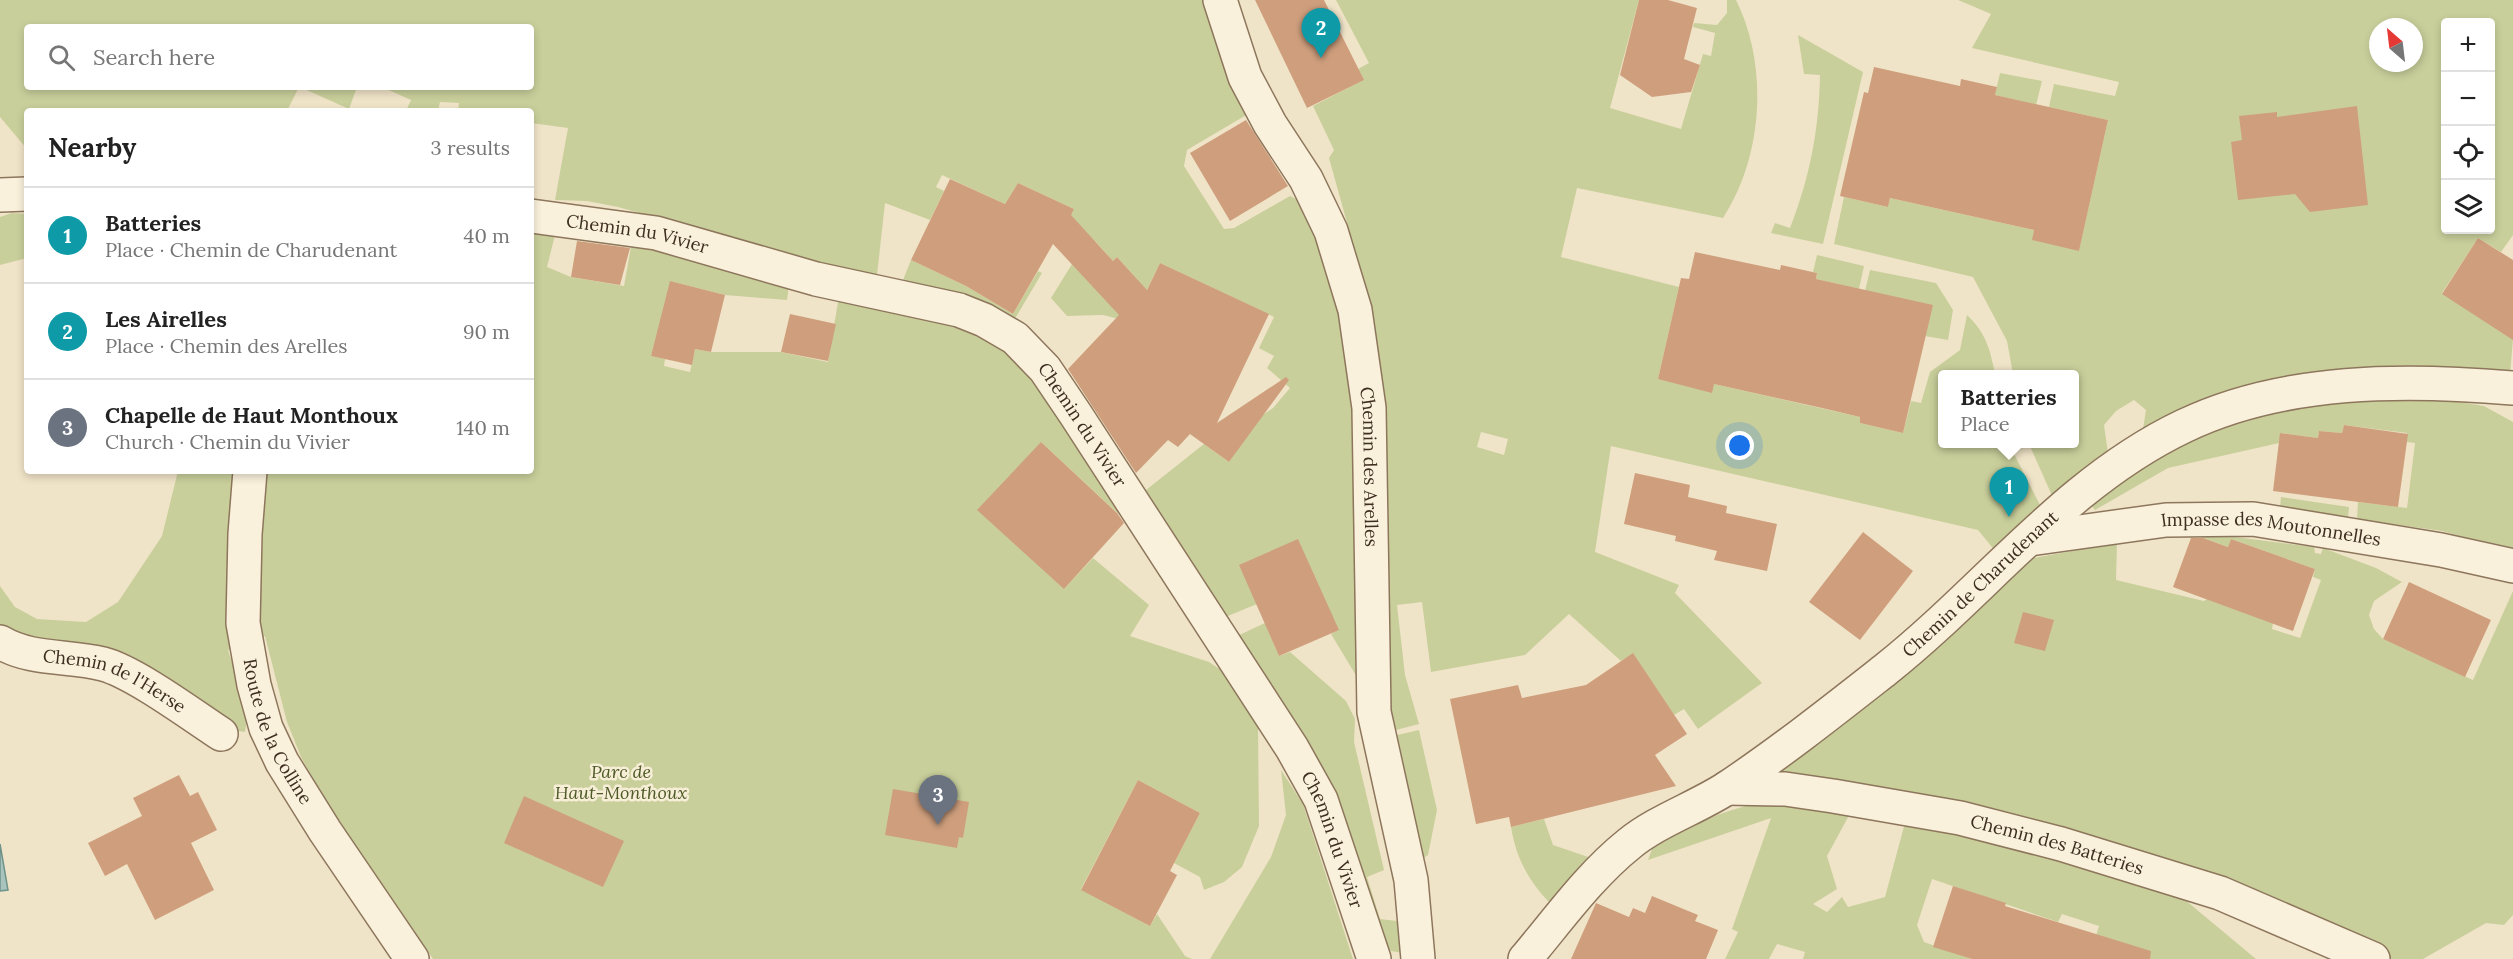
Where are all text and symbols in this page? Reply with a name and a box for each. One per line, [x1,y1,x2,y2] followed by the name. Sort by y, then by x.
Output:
[1302,8,1340,58] pin: 2
[2369,18,2423,72] north arrow
[2441,18,2495,234] map controls
[2441,18,2495,72] button: +
[24,24,534,90] search box
[45,41,78,74] icon: search
[93,43,215,71] text: Search here
[2441,72,2495,126] button: −
[2441,126,2495,180] button: locate
[48,131,136,164] text: Nearby
[431,135,510,160] text: 3 results
[2441,180,2495,234] button: layers
[105,209,201,237] text: Batteries
[565,209,712,259] street label: Chemin du Vivier
[63,223,72,248] text: 1
[464,223,510,248] text: 40 m
[105,237,397,262] text: Place · Chemin de Charudenant
[105,305,227,333] text: Les Airelles
[62,319,73,344] text: 2
[463,319,510,344] text: 90 m
[105,333,348,358] text: Place · Chemin des Arelles
[1033,358,1132,492] street label: Chemin du Vivier
[1938,370,2079,448] popup
[1960,383,2057,411] text: Batteries
[1355,385,1383,547] street label: Chemin des Arelles
[105,401,398,429] text: Chapelle de Haut Monthoux
[1960,411,2010,436] text: Place
[62,415,73,440] text: 3
[456,415,510,440] text: 140 m
[105,429,350,454] text: Church · Chemin du Vivier
[1725,431,1754,460] your location
[1990,468,2028,517] pin: 1
[1897,505,2063,662] street label: Chemin de Charudenant
[2159,507,2383,551] street label: Impasse des Moutonnelles
[42,644,191,718] street label: Chemin de l'Herse
[239,657,318,809] street label: Route de la Colline
[555,760,687,804] park label: Parc de Haut-Monthoux
[1296,767,1368,911] street label: Chemin du Vivier
[918,776,958,825] pin: 3
[1968,809,2146,880] street label: Chemin des Batteries

